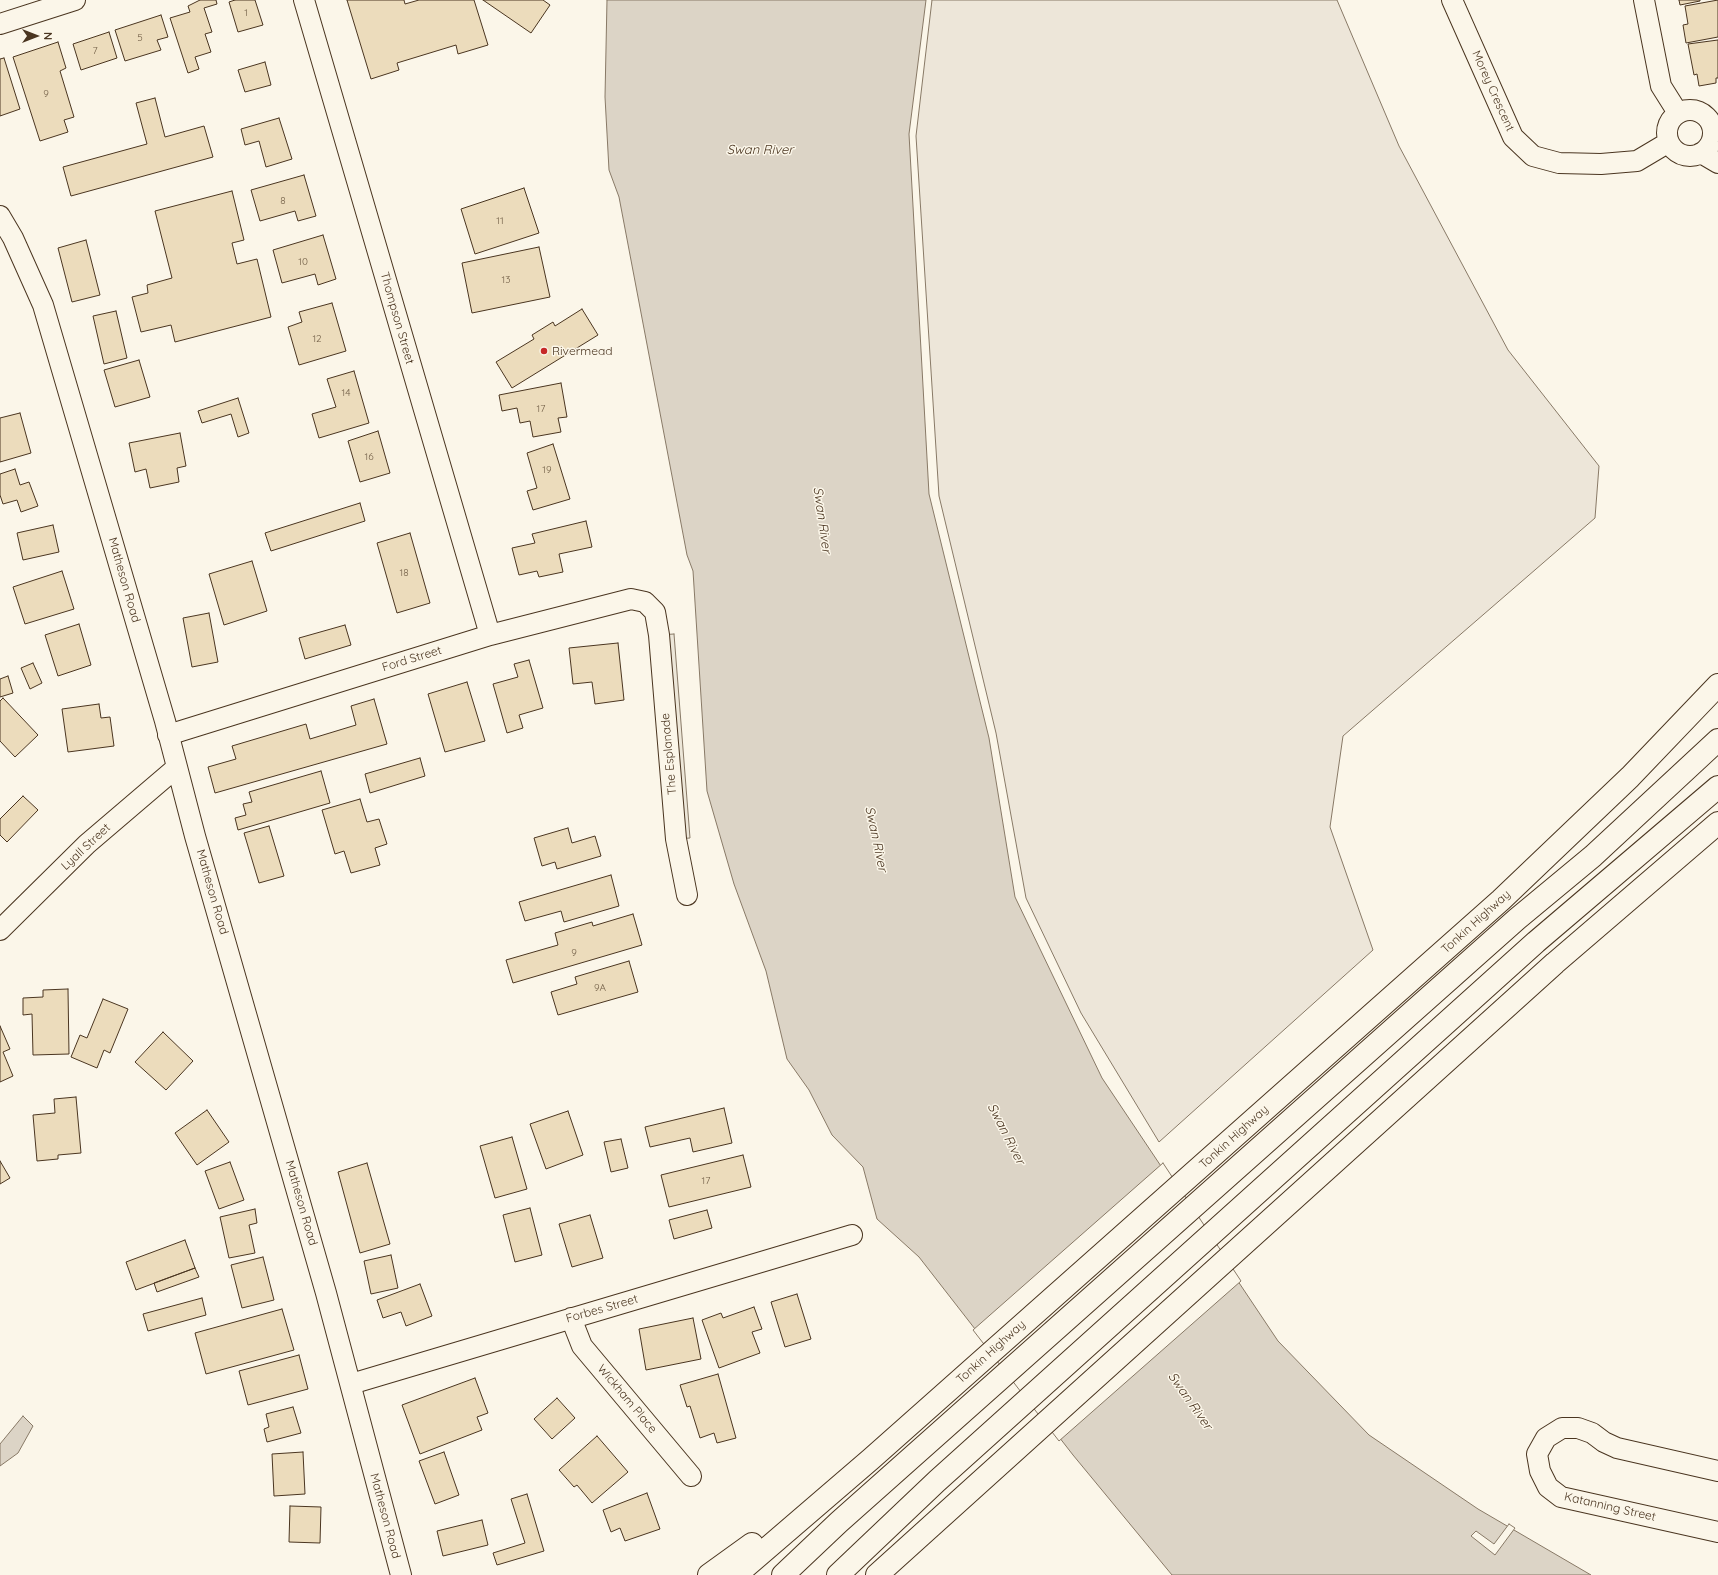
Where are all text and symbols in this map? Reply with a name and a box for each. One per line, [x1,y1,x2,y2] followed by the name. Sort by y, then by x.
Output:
[244,7,248,19] house number: 1
[16,16,56,56] north arrow
[41,32,55,40] text: N
[137,32,143,44] house number: 5
[92,45,98,57] house number: 7
[1469,48,1517,134] street label: Morey Crescent
[43,88,49,100] house number: 9
[727,142,793,158] water label: Swan River
[280,195,286,207] house number: 8
[496,215,504,227] house number: 11
[298,256,308,268] house number: 10
[377,270,417,366] street label: Thompson Street
[502,274,510,286] house number: 13
[312,333,322,345] house number: 12
[552,344,613,358] place label: Rivermead
[539,346,549,356] marker: Rivermead
[342,387,350,399] house number: 14
[537,403,545,415] house number: 17
[364,451,374,463] house number: 16
[542,464,552,476] house number: 19
[810,486,834,554] water label: Swan River
[105,536,143,624] street label: Matheson Road
[399,567,409,579] house number: 18
[380,643,444,675] street label: Ford Street
[658,712,680,796] street label: The Esplanade
[861,805,891,873] water label: Swan River
[58,821,114,873] street label: Lyall Street
[193,848,231,936] street label: Matheson Road
[1439,887,1513,957] street label: Tonkin Highway
[571,947,577,959] house number: 9
[594,982,606,994] house number: 9A
[984,1101,1028,1167] water label: Swan River
[1197,1102,1271,1172] street label: Tonkin Highway
[282,1159,320,1247] street label: Matheson Road
[702,1175,710,1187] house number: 17
[564,1292,640,1326] street label: Forbes Street
[954,1317,1028,1387] street label: Tonkin Highway
[594,1362,660,1436] street label: Wickham Place
[1164,1369,1216,1433] water label: Swan River
[367,1472,403,1560] street label: Matheson Road
[1563,1489,1657,1525] street label: Katanning Street

